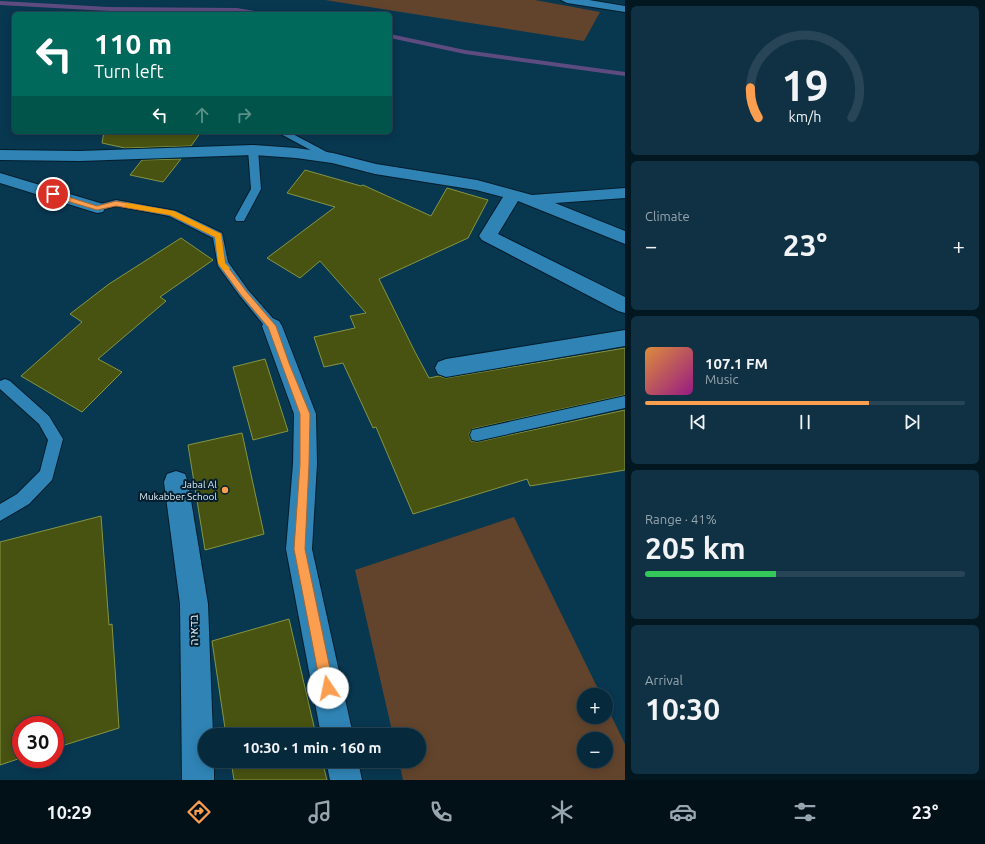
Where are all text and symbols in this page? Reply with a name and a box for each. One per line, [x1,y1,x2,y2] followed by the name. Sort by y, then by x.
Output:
[28,28,80,80] icon: left
[94,28,172,59] text: 110 m
[94,61,164,81] text: Turn left
[782,62,828,109] text: 19
[149,104,171,126] icon: left
[191,104,213,126] icon: ahead
[233,104,255,126] icon: right
[789,109,821,125] text: km/h
[36,177,70,211] pin
[42,183,64,205] icon: arrive
[645,209,690,223] text: Climate
[783,228,827,262] text: 23°
[645,233,657,258] text: −
[953,233,965,258] text: +
[705,355,768,372] text: 107.1 FM
[705,372,739,386] text: Music
[687,411,709,433] icon: previous
[794,411,816,433] icon: pause
[901,411,923,433] icon: next
[139,479,217,502] place label: Jabal Al Mukabber School
[220,485,230,495] marker: Jabal Al Mukabber School
[645,512,717,526] text: Range · 41%
[645,531,746,565] text: 205 km
[187,614,200,646] street label: בדאיה
[307,667,349,709] position arrow
[645,673,683,687] text: Arrival
[577,688,613,768] map controls
[577,688,613,724] button: +
[645,692,720,726] text: 10:30
[12,716,64,768] speed limit sign: 30
[577,732,613,768] button: −
[243,739,381,756] text: 10:30 · 1 min · 160 m
[185,798,213,826] icon: directions
[306,798,334,826] icon: music
[427,798,455,826] icon: phone
[548,798,576,826] icon: climate
[669,798,697,826] icon: car
[791,798,819,826] icon: filters
[47,802,92,822] text: 10:29
[912,802,938,822] text: 23°

